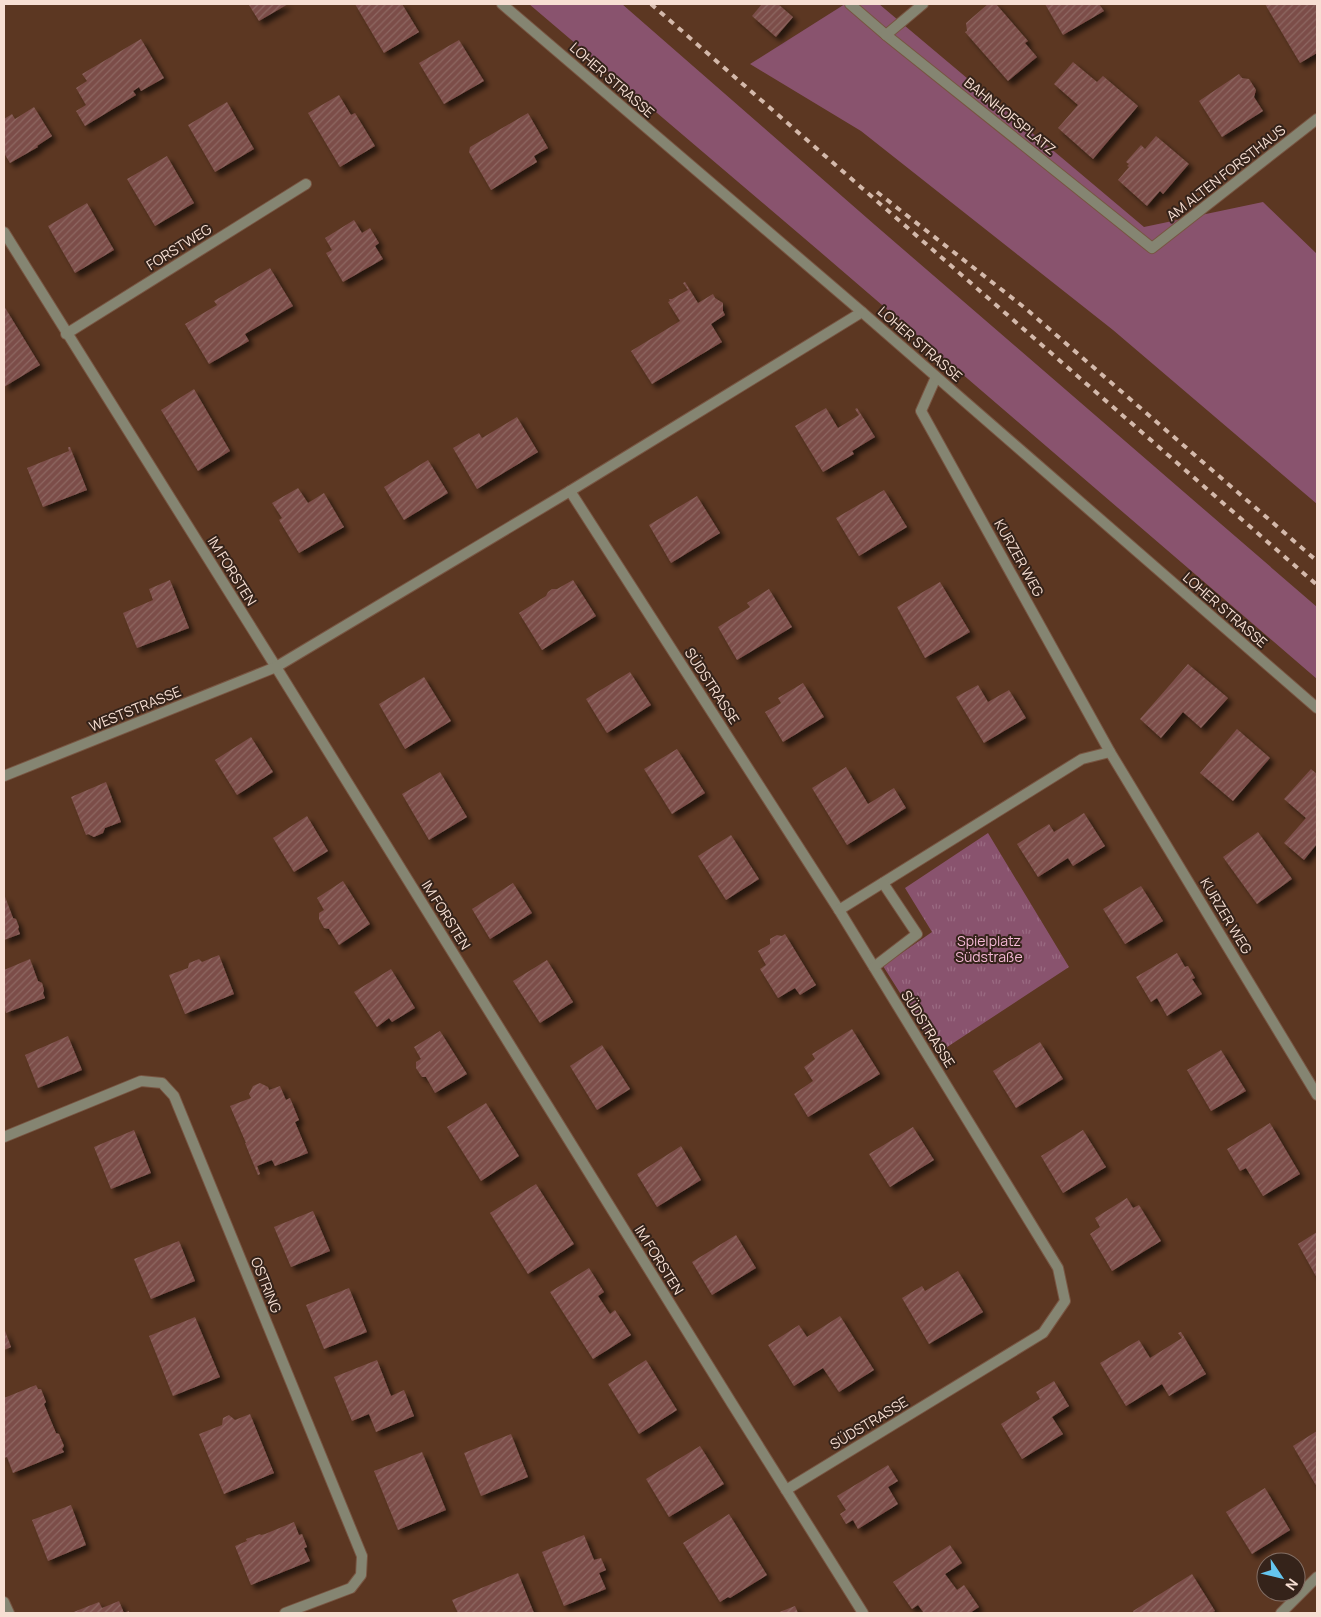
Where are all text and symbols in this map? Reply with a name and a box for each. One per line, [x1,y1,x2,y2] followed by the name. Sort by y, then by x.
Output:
[566,38,659,122] street label: LOHER STRASSE
[961,73,1060,158] street label: BAHNHOFSPLATZ
[1162,120,1289,225] street label: AM ALTEN FORSTHAUS
[143,219,215,274] street label: FORSTWEG
[874,302,967,386] street label: LOHER STRASSE
[990,516,1049,600] street label: KURZER WEG
[204,532,261,609] street label: IM FORSTEN
[1179,568,1272,652] street label: LOHER STRASSE
[681,644,744,728] street label: SÜDSTRASSE
[86,681,184,736] street label: WESTSTRASSE
[1196,874,1257,957] street label: KURZER WEG
[418,876,475,953] street label: IM FORSTEN
[955,931,1023,966] park label: Spielplatz Südstraße
[897,987,960,1071] street label: SÜDSTRASSE
[631,1221,688,1298] street label: IM FORSTEN
[247,1254,286,1316] street label: OSTRING
[826,1392,911,1453] street label: SÜDSTRASSE
[1256,1552,1306,1602] north arrow
[1281,1575,1303,1594] text: N

